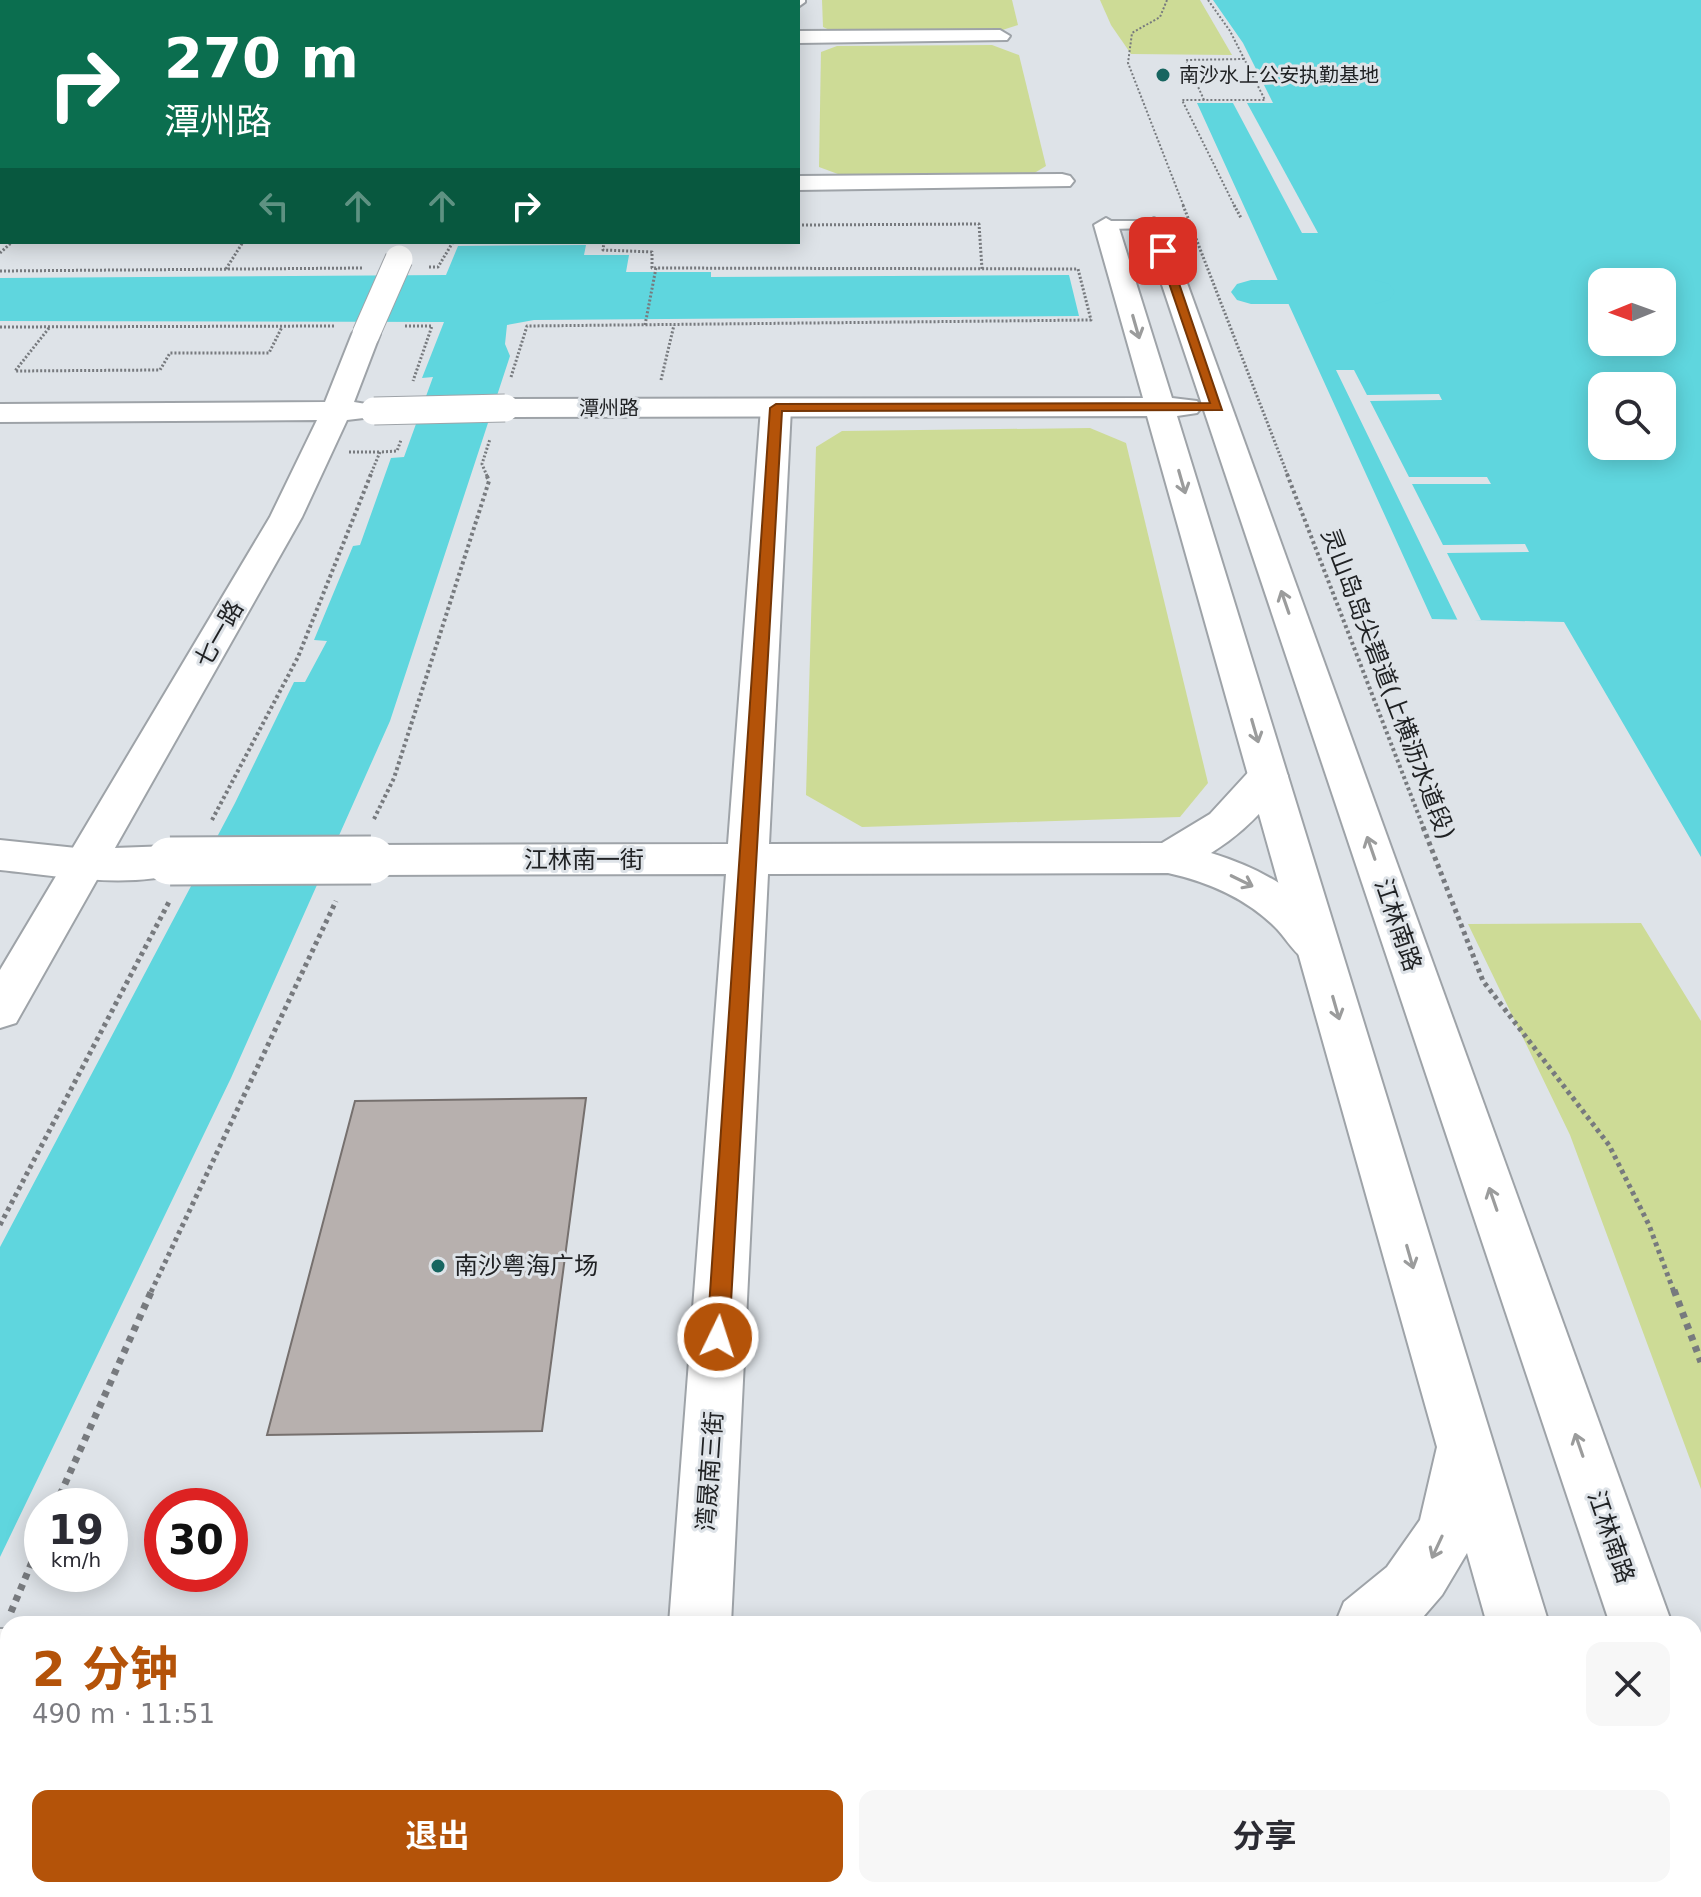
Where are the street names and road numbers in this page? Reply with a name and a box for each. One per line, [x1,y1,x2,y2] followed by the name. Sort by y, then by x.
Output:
[579,396,639,420] street label: 潭州路
[1316,525,1460,843] street label: 灵山岛岛尖碧道(上横沥水道段)
[189,596,249,672] street label: 七一路
[524,846,644,874] street label: 江林南一街
[1369,875,1427,975] street label: 江林南路
[692,1410,728,1532] street label: 湾晟南三街
[1582,1487,1640,1587] street label: 江林南路

